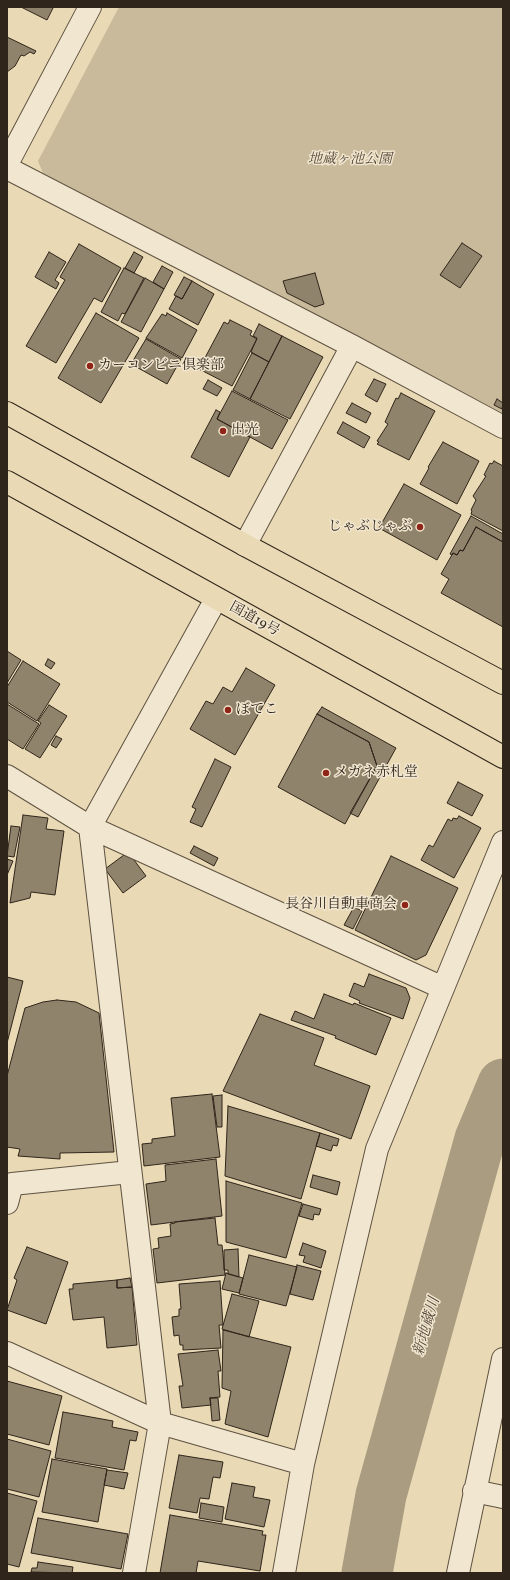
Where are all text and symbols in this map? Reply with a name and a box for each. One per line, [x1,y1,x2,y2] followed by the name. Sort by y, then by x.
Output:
[308,152,392,168] park label: 地蔵ヶ池公園
[98,358,224,374] place label: カーコンビニ倶楽部
[85,361,95,371] marker: カーコンビニ倶楽部
[231,423,259,439] place label: 出光
[218,426,228,436] marker: 出光
[328,519,412,535] place label: じゃぶじゃぶ
[415,522,425,532] marker: じゃぶじゃぶ
[226,599,282,641] street label: 国道19号
[236,702,278,718] place label: ぼてこ
[223,705,233,715] marker: ぼてこ
[334,765,418,781] place label: メガネ赤札堂
[321,768,331,778] marker: メガネ赤札堂
[285,897,397,913] place label: 長谷川自動車商会
[400,900,410,910] marker: 長谷川自動車商会
[411,1296,445,1358] water label: 新地蔵川

